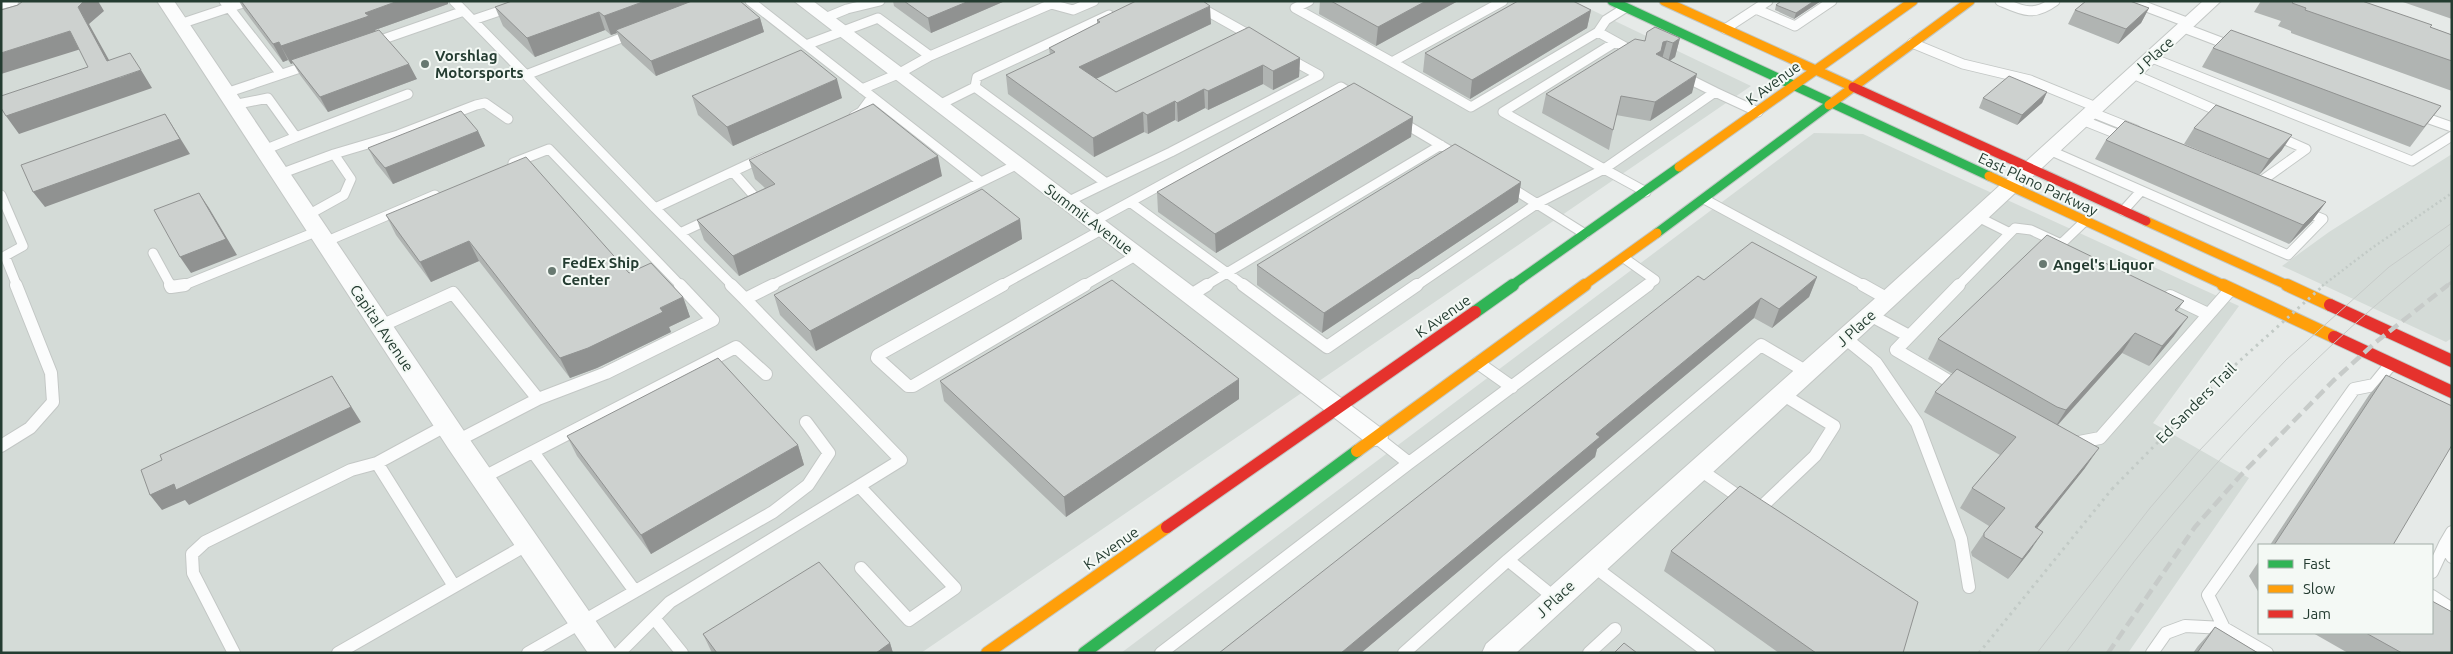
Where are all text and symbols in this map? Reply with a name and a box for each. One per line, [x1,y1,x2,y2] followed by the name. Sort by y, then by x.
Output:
[2131,33,2177,77] street label: J Place
[435,47,524,81] place label: Vorshlag Motorsports
[419,58,431,70] marker: Vorshlag Motorsports
[1742,58,1804,108] street label: K Avenue
[1976,149,2100,219] street label: East Plano Parkway
[1042,180,1136,258] street label: Summit Avenue
[562,254,639,288] place label: FedEx Ship Center
[2053,256,2155,273] place label: Angel's Liquor
[2037,258,2049,270] marker: Angel's Liquor
[546,265,558,277] marker: FedEx Ship Center
[347,281,417,375] street label: Capital Avenue
[1412,291,1474,341] street label: K Avenue
[1833,306,1879,350] street label: J Place
[2152,359,2240,447] street label: Ed Sanders Trail
[1080,523,1142,573] street label: K Avenue
[2258,544,2433,634] legend
[2303,555,2331,572] text: Fast
[1532,577,1578,621] street label: J Place
[2303,580,2336,597] text: Slow
[2303,605,2331,622] text: Jam

